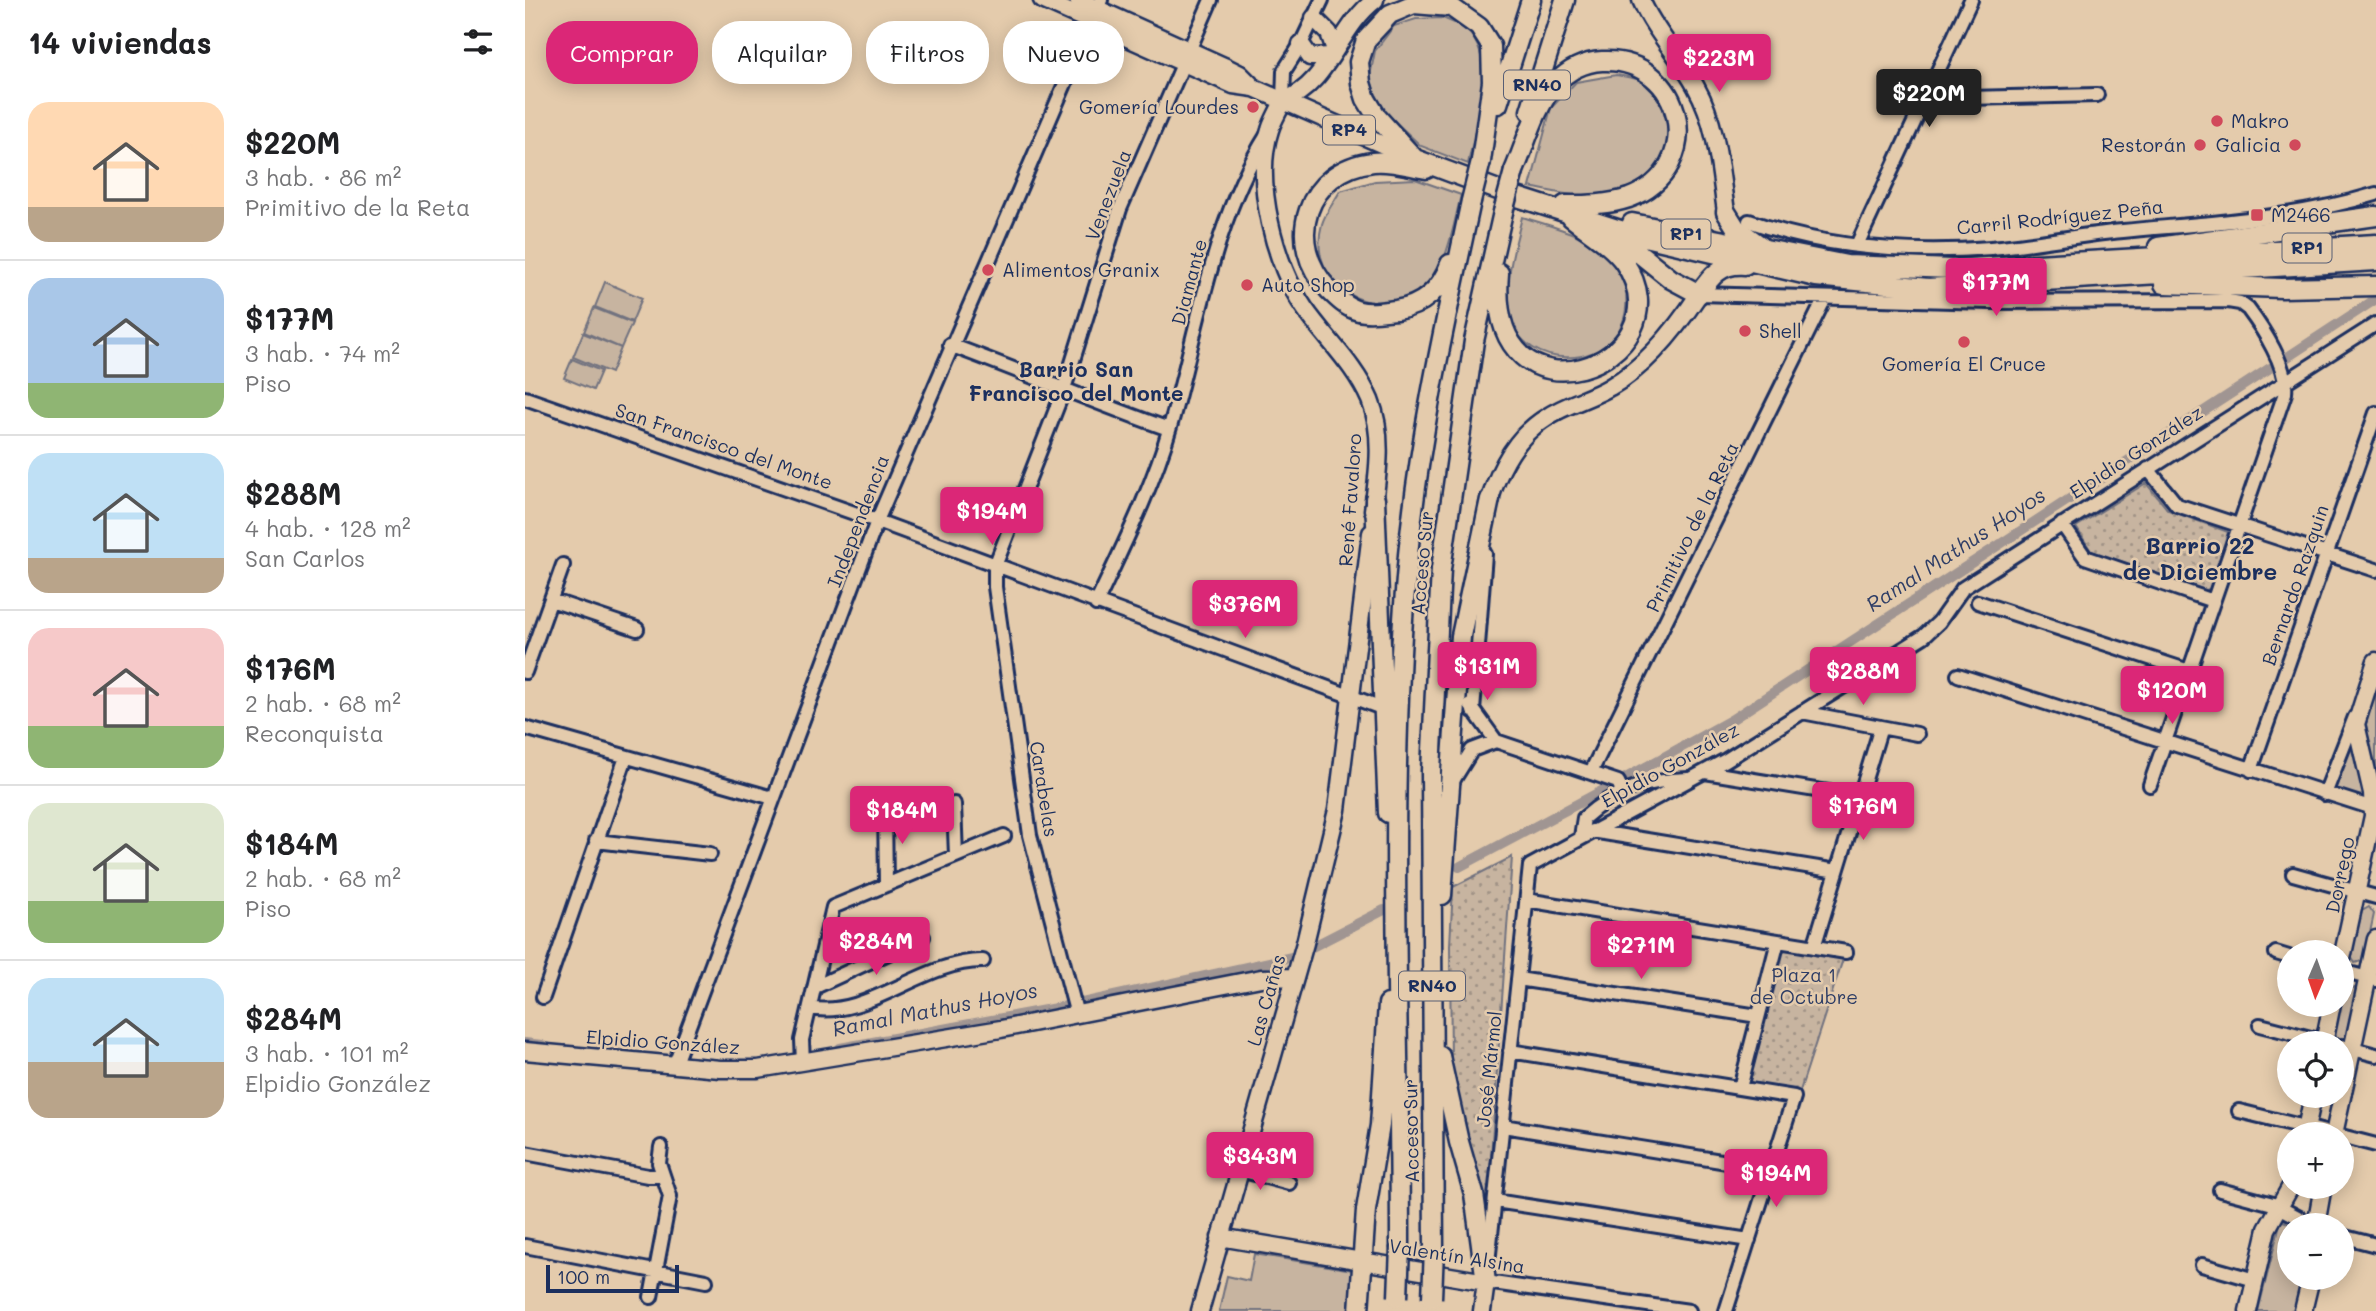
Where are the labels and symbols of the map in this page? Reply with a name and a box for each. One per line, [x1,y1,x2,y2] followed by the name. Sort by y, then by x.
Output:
[1670,34,1768,94] pin: $223M
[1880,69,1978,129] pin: $220M
[1504,70,1570,100] road number: RN40
[1079,94,1239,119] place label: Gomería Lourdes
[1245,99,1261,115] marker: Gomería Lourdes
[2231,108,2289,133] place label: Makro
[2209,113,2225,129] marker: Makro
[1323,116,1375,145] road number: RP4
[2101,132,2186,157] place label: Restorán
[2216,132,2281,157] place label: Galicia
[2192,137,2208,153] marker: Restorán
[2287,137,2303,153] marker: Galicia
[1079,146,1136,244] street label: Venezuela
[1955,193,2165,240] street label: Carril Rodríguez Peña
[2271,202,2331,227] place label: M2466
[2249,207,2265,223] marker: M2466
[1661,220,1711,248] road number: RP1
[2283,234,2331,262] road number: RP1
[1165,236,1212,328] street label: Diamante
[1002,257,1160,282] place label: Alimentos Granix
[1947,258,2045,318] pin: $177M
[980,262,996,278] marker: Alimentos Granix
[1261,272,1355,297] place label: Auto Shop
[1239,277,1255,293] marker: Auto Shop
[1759,318,1802,343] place label: Shell
[1737,323,1753,339] marker: Shell
[1956,334,1972,350] marker: Gomería El Cruce
[1882,351,2046,376] place label: Gomería El Cruce
[968,355,1184,406] district label: Barrio San Francisco del Monte
[612,397,836,494] street label: San Francisco del Monte
[2064,399,2207,504] street label: Elpidio González
[1332,433,1367,567] street label: René Favaloro
[1640,438,1744,616] street label: Primitivo de la Reta
[821,451,894,591] street label: Independencia
[1860,481,2050,617] water label: Ramal Mathus Hoyos
[943,488,1041,547] pin: $194M
[2255,501,2334,668] street label: Bernardo Razquin
[1404,510,1439,616] street label: Acceso Sur
[2123,530,2277,586] district label: Barrio 22 de Diciembre
[1196,580,1294,640] pin: $376M
[1438,642,1536,702] pin: $131M
[1814,648,1912,707] pin: $288M
[2123,666,2221,726] pin: $120M
[1596,716,1743,813] street label: Elpidio González
[1025,739,1064,839] street label: Carabelas
[1814,782,1912,842] pin: $176M
[853,786,951,846] pin: $184M
[2319,834,2360,915] street label: Dorrego
[827,918,925,977] pin: $284M
[1592,922,1690,981] pin: $271M
[2277,940,2354,1017] north arrow
[1241,951,1291,1049] street label: Las Cañas
[1750,962,1858,1009] park label: Plaza 1 de Octubre
[1399,972,1465,1001] road number: RN40
[830,975,1040,1042] water label: Ramal Mathus Hoyos
[1470,1010,1507,1128] street label: José Mármol
[585,1024,741,1059] street label: Elpidio González
[1397,1079,1424,1183] street label: Acceso Sur
[1211,1132,1309,1192] pin: $343M
[1727,1150,1825,1209] pin: $194M
[1387,1232,1527,1279] street label: Valentín Alsina
[546,1262,679,1294] scale bar

